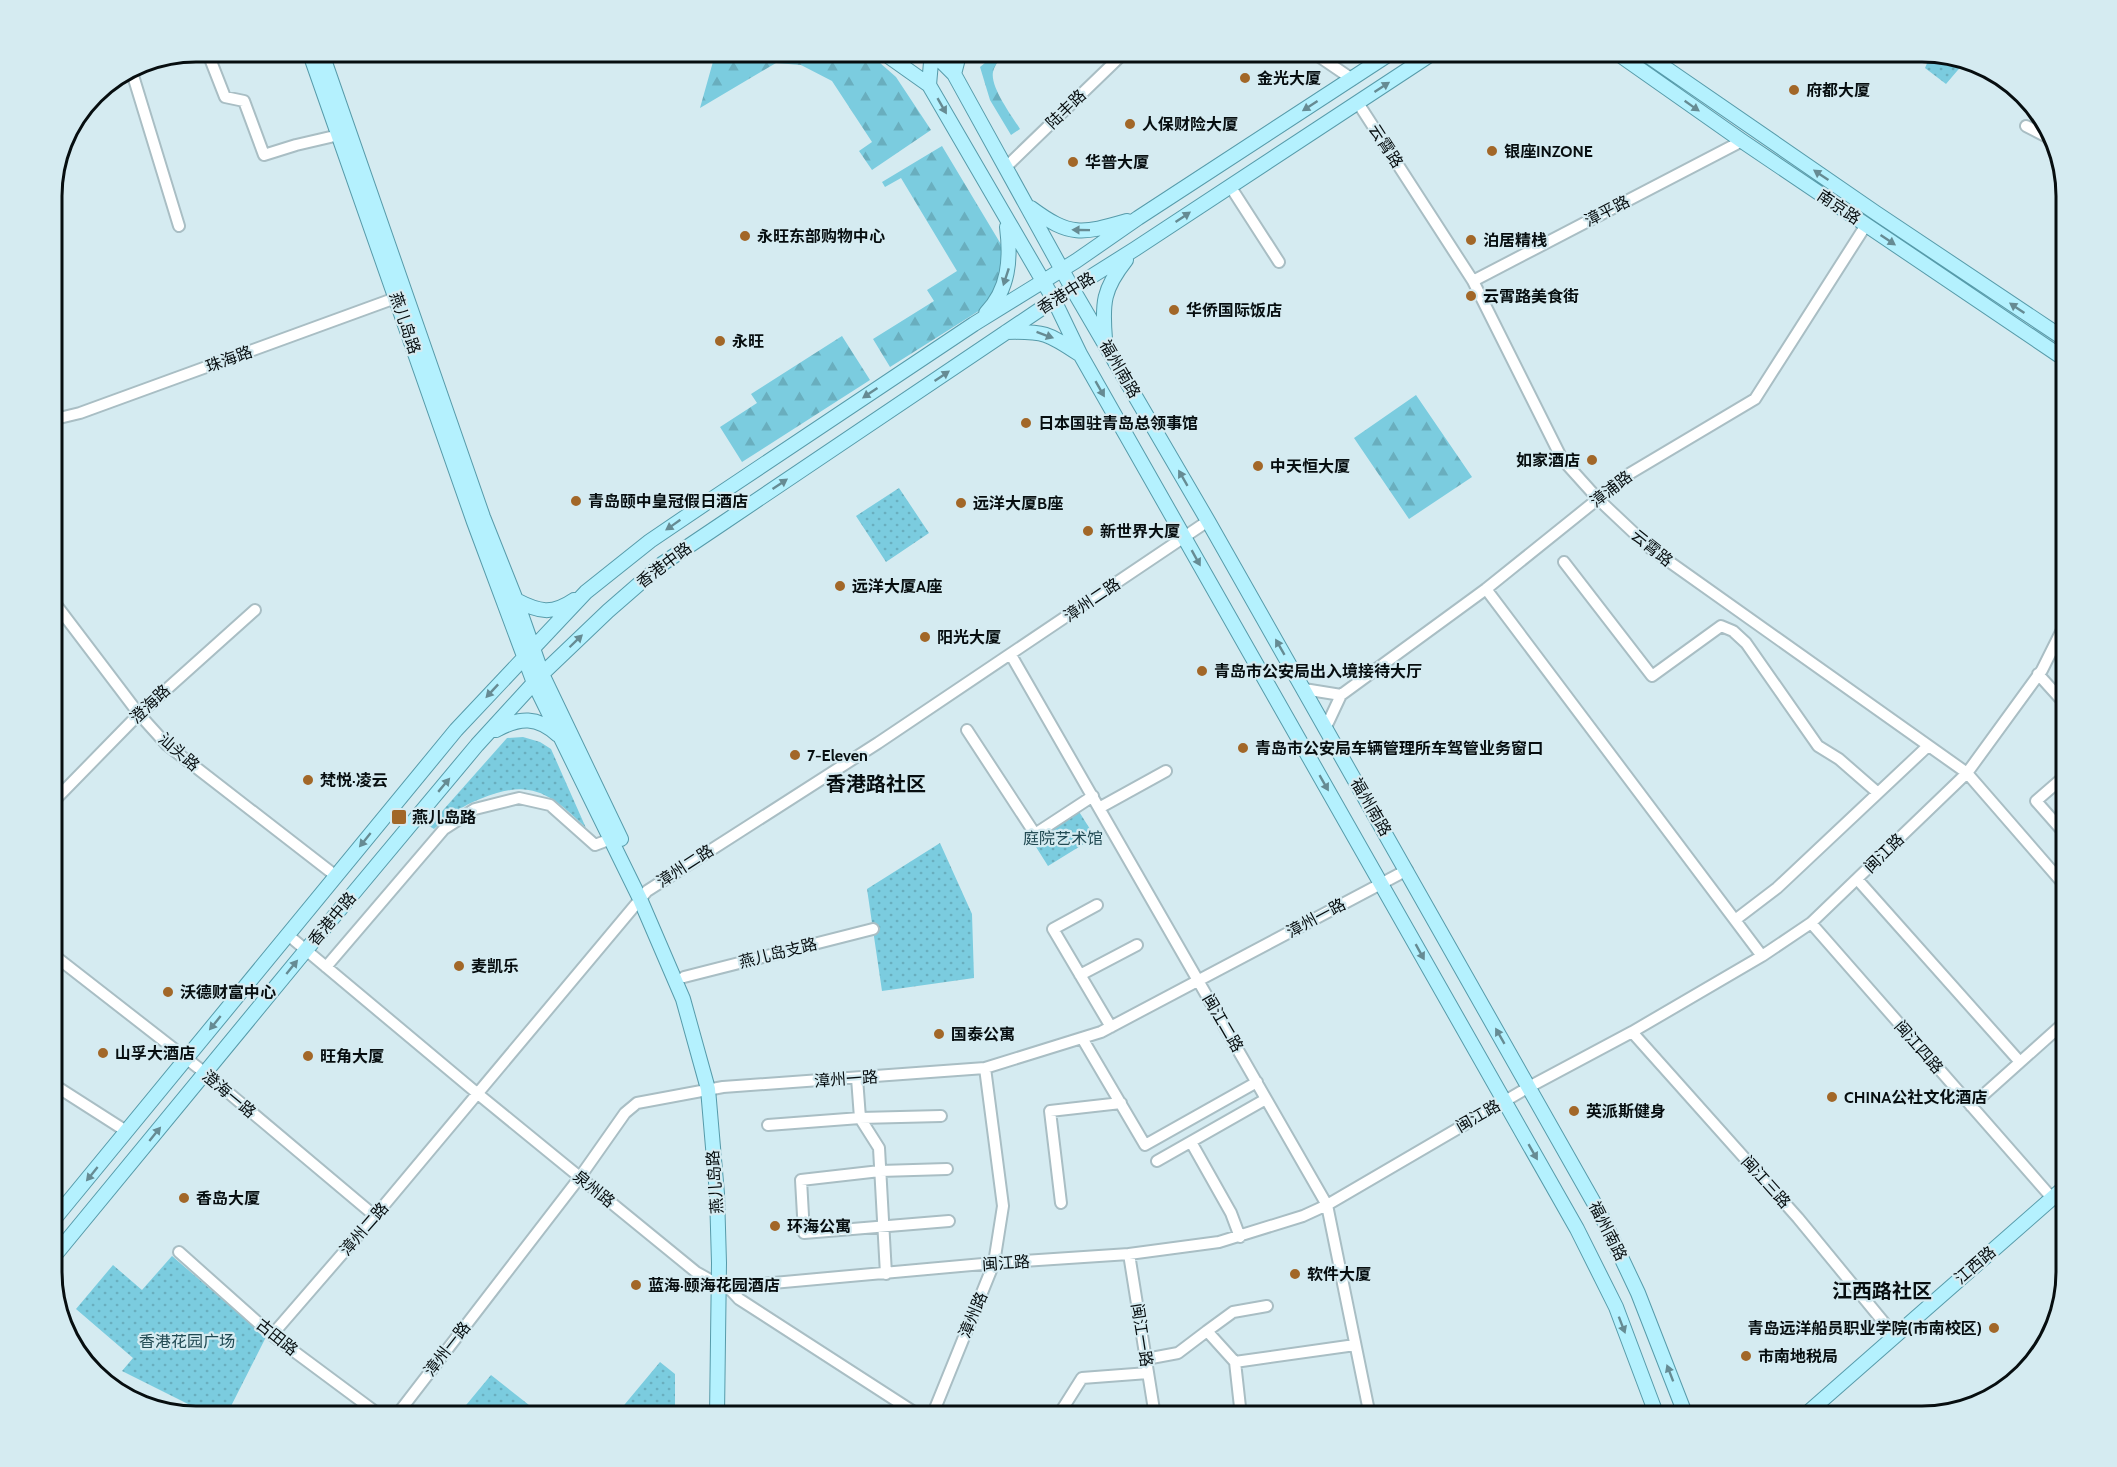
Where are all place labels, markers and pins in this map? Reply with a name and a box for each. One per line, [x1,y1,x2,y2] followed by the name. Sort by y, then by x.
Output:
[1257,69,1321,88] place label: 金光大厦
[1238,71,1252,85] marker: 金光大厦
[1806,81,1870,100] place label: 府都大厦
[1787,83,1801,97] marker: 府都大厦
[1142,115,1238,134] place label: 人保财险大厦
[1123,117,1137,131] marker: 人保财险大厦
[1504,142,1593,161] place label: 银座INZONE
[1485,144,1499,158] marker: 银座INZONE
[1085,153,1149,172] place label: 华普大厦
[1066,155,1080,169] marker: 华普大厦
[757,227,885,246] place label: 永旺东部购物中心
[738,229,752,243] marker: 永旺东部购物中心
[1483,231,1547,250] place label: 泊居精栈
[1464,233,1478,247] marker: 泊居精栈
[1483,287,1579,306] place label: 云霄路美食街
[1464,289,1478,303] marker: 云霄路美食街
[1186,301,1282,320] place label: 华侨国际饭店
[1167,303,1181,317] marker: 华侨国际饭店
[732,332,764,351] place label: 永旺
[713,334,727,348] marker: 永旺
[1038,414,1198,433] place label: 日本国驻青岛总领事馆
[1019,416,1033,430] marker: 日本国驻青岛总领事馆
[1516,451,1580,470] place label: 如家酒店
[1585,453,1599,467] marker: 如家酒店
[1270,457,1350,476] place label: 中天恒大厦
[1251,459,1265,473] marker: 中天恒大厦
[588,492,748,511] place label: 青岛颐中皇冠假日酒店
[569,494,583,508] marker: 青岛颐中皇冠假日酒店
[973,494,1063,513] place label: 远洋大厦B座
[954,496,968,510] marker: 远洋大厦B座
[1100,522,1180,541] place label: 新世界大厦
[1081,524,1095,538] marker: 新世界大厦
[852,577,942,596] place label: 远洋大厦A座
[833,579,847,593] marker: 远洋大厦A座
[937,628,1001,647] place label: 阳光大厦
[918,630,932,644] marker: 阳光大厦
[1214,662,1422,681] place label: 青岛市公安局出入境接待大厅
[1195,664,1209,678] marker: 青岛市公安局出入境接待大厅
[1255,739,1543,758] place label: 青岛市公安局车辆管理所车驾管业务窗口
[1236,741,1250,755] marker: 青岛市公安局车辆管理所车驾管业务窗口
[807,746,868,765] place label: 7-Eleven
[788,748,802,762] marker: 7-Eleven
[320,771,388,790] place label: 梵悦·凌云
[301,773,315,787] marker: 梵悦·凌云
[390,808,408,826] marker: 燕儿岛路
[412,808,476,827] place label: 燕儿岛路
[471,957,519,976] place label: 麦凯乐
[452,959,466,973] marker: 麦凯乐
[180,983,276,1002] place label: 沃德财富中心
[161,985,175,999] marker: 沃德财富中心
[951,1025,1015,1044] place label: 国泰公寓
[932,1027,946,1041] marker: 国泰公寓
[115,1044,195,1063] place label: 山孚大酒店
[96,1046,110,1060] marker: 山孚大酒店
[320,1047,384,1066] place label: 旺角大厦
[301,1049,315,1063] marker: 旺角大厦
[1844,1088,1987,1107] place label: CHINA公社文化酒店
[1825,1090,1839,1104] marker: CHINA公社文化酒店
[1586,1102,1666,1121] place label: 英派斯健身
[1567,1104,1581,1118] marker: 英派斯健身
[196,1189,260,1208] place label: 香岛大厦
[177,1191,191,1205] marker: 香岛大厦
[787,1217,851,1236] place label: 环海公寓
[768,1219,782,1233] marker: 环海公寓
[1307,1265,1371,1284] place label: 软件大厦
[1288,1267,1302,1281] marker: 软件大厦
[648,1276,780,1295] place label: 蓝海·颐海花园酒店
[629,1278,643,1292] marker: 蓝海·颐海花园酒店
[1748,1319,1982,1338] place label: 青岛远洋船员职业学院(市南校区)
[1987,1321,2001,1335] marker: 青岛远洋船员职业学院(市南校区)
[1758,1347,1838,1366] place label: 市南地税局
[1739,1349,1753,1363] marker: 市南地税局

